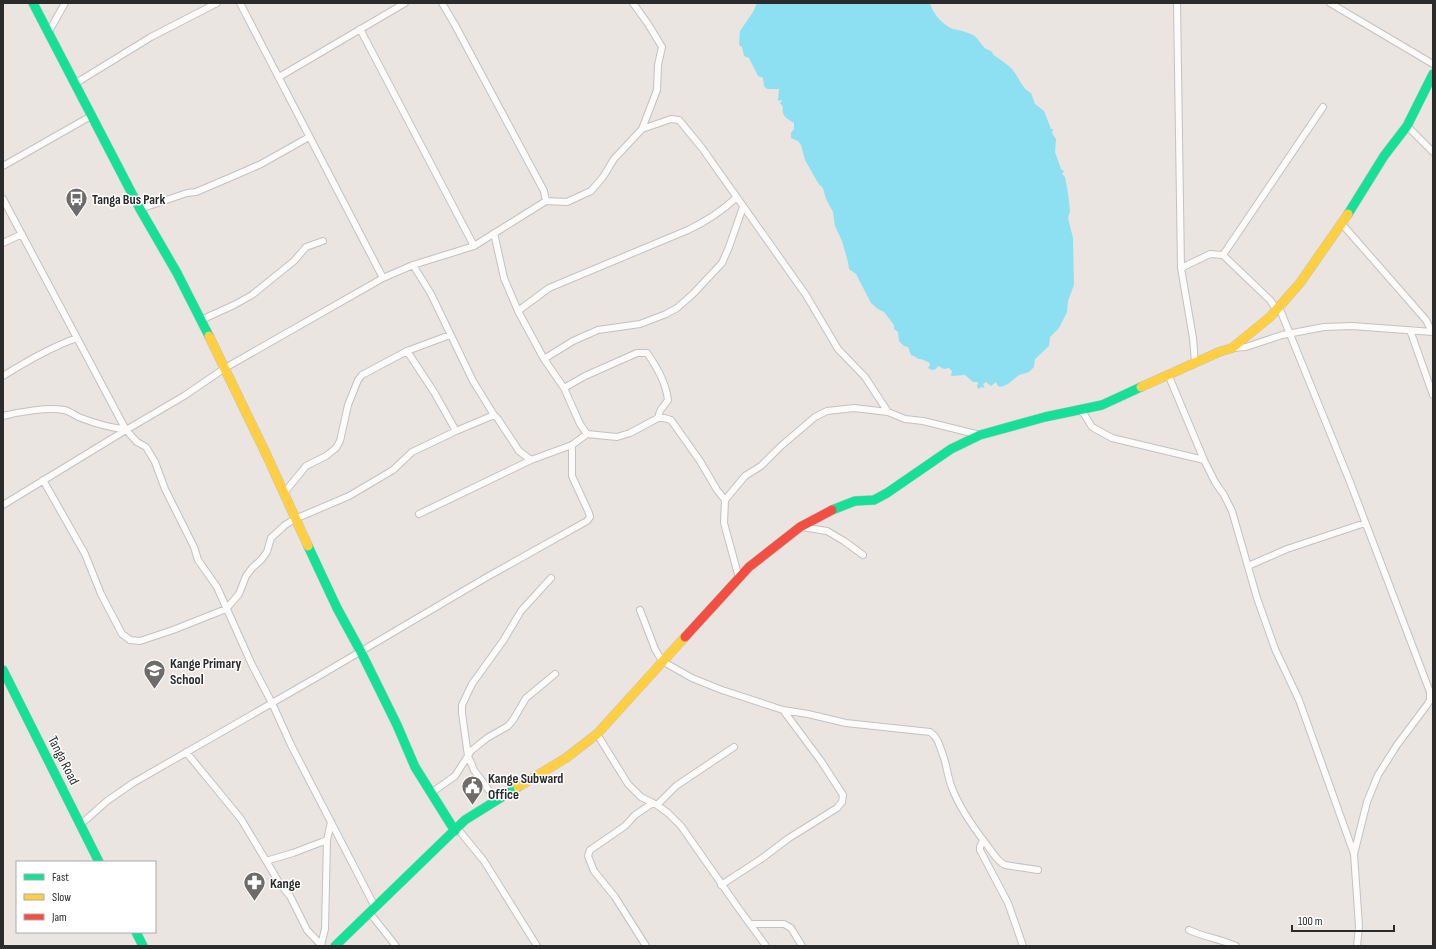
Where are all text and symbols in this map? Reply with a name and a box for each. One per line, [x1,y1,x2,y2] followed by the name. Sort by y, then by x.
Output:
[63,186,89,219] bus stop icon: Tanga Bus Park
[92,191,165,208] place label: Tanga Bus Park
[170,655,242,688] place label: Kange Primary School
[141,658,167,691] school or university icon: Kange Primary School
[44,733,83,788] street label: Tanga Road
[488,770,563,803] place label: Kange Subward Office
[459,773,485,806] public building icon: Kange Subward Office
[16,861,156,933] legend
[52,870,69,885] text: Fast
[241,870,267,903] pharmacy icon: Kange
[270,875,301,892] place label: Kange
[52,890,71,905] text: Slow
[1292,907,1394,933] scale bar
[51,910,67,925] text: Jam
[1298,914,1323,929] text: 100 m

